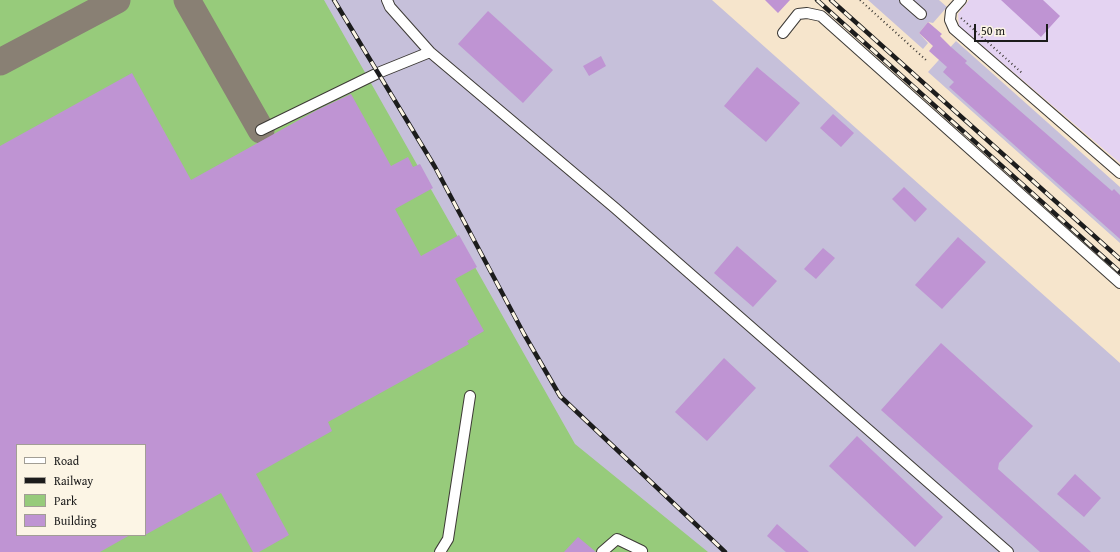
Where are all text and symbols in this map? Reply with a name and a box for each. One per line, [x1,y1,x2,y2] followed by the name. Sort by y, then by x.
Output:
[976,16,1050,42] scale bar
[981,22,1005,39] text: 50 m
[16,444,146,536] legend
[54,452,79,469] text: Road
[54,472,93,489] text: Railway
[54,492,77,509] text: Park
[54,512,97,529] text: Building

